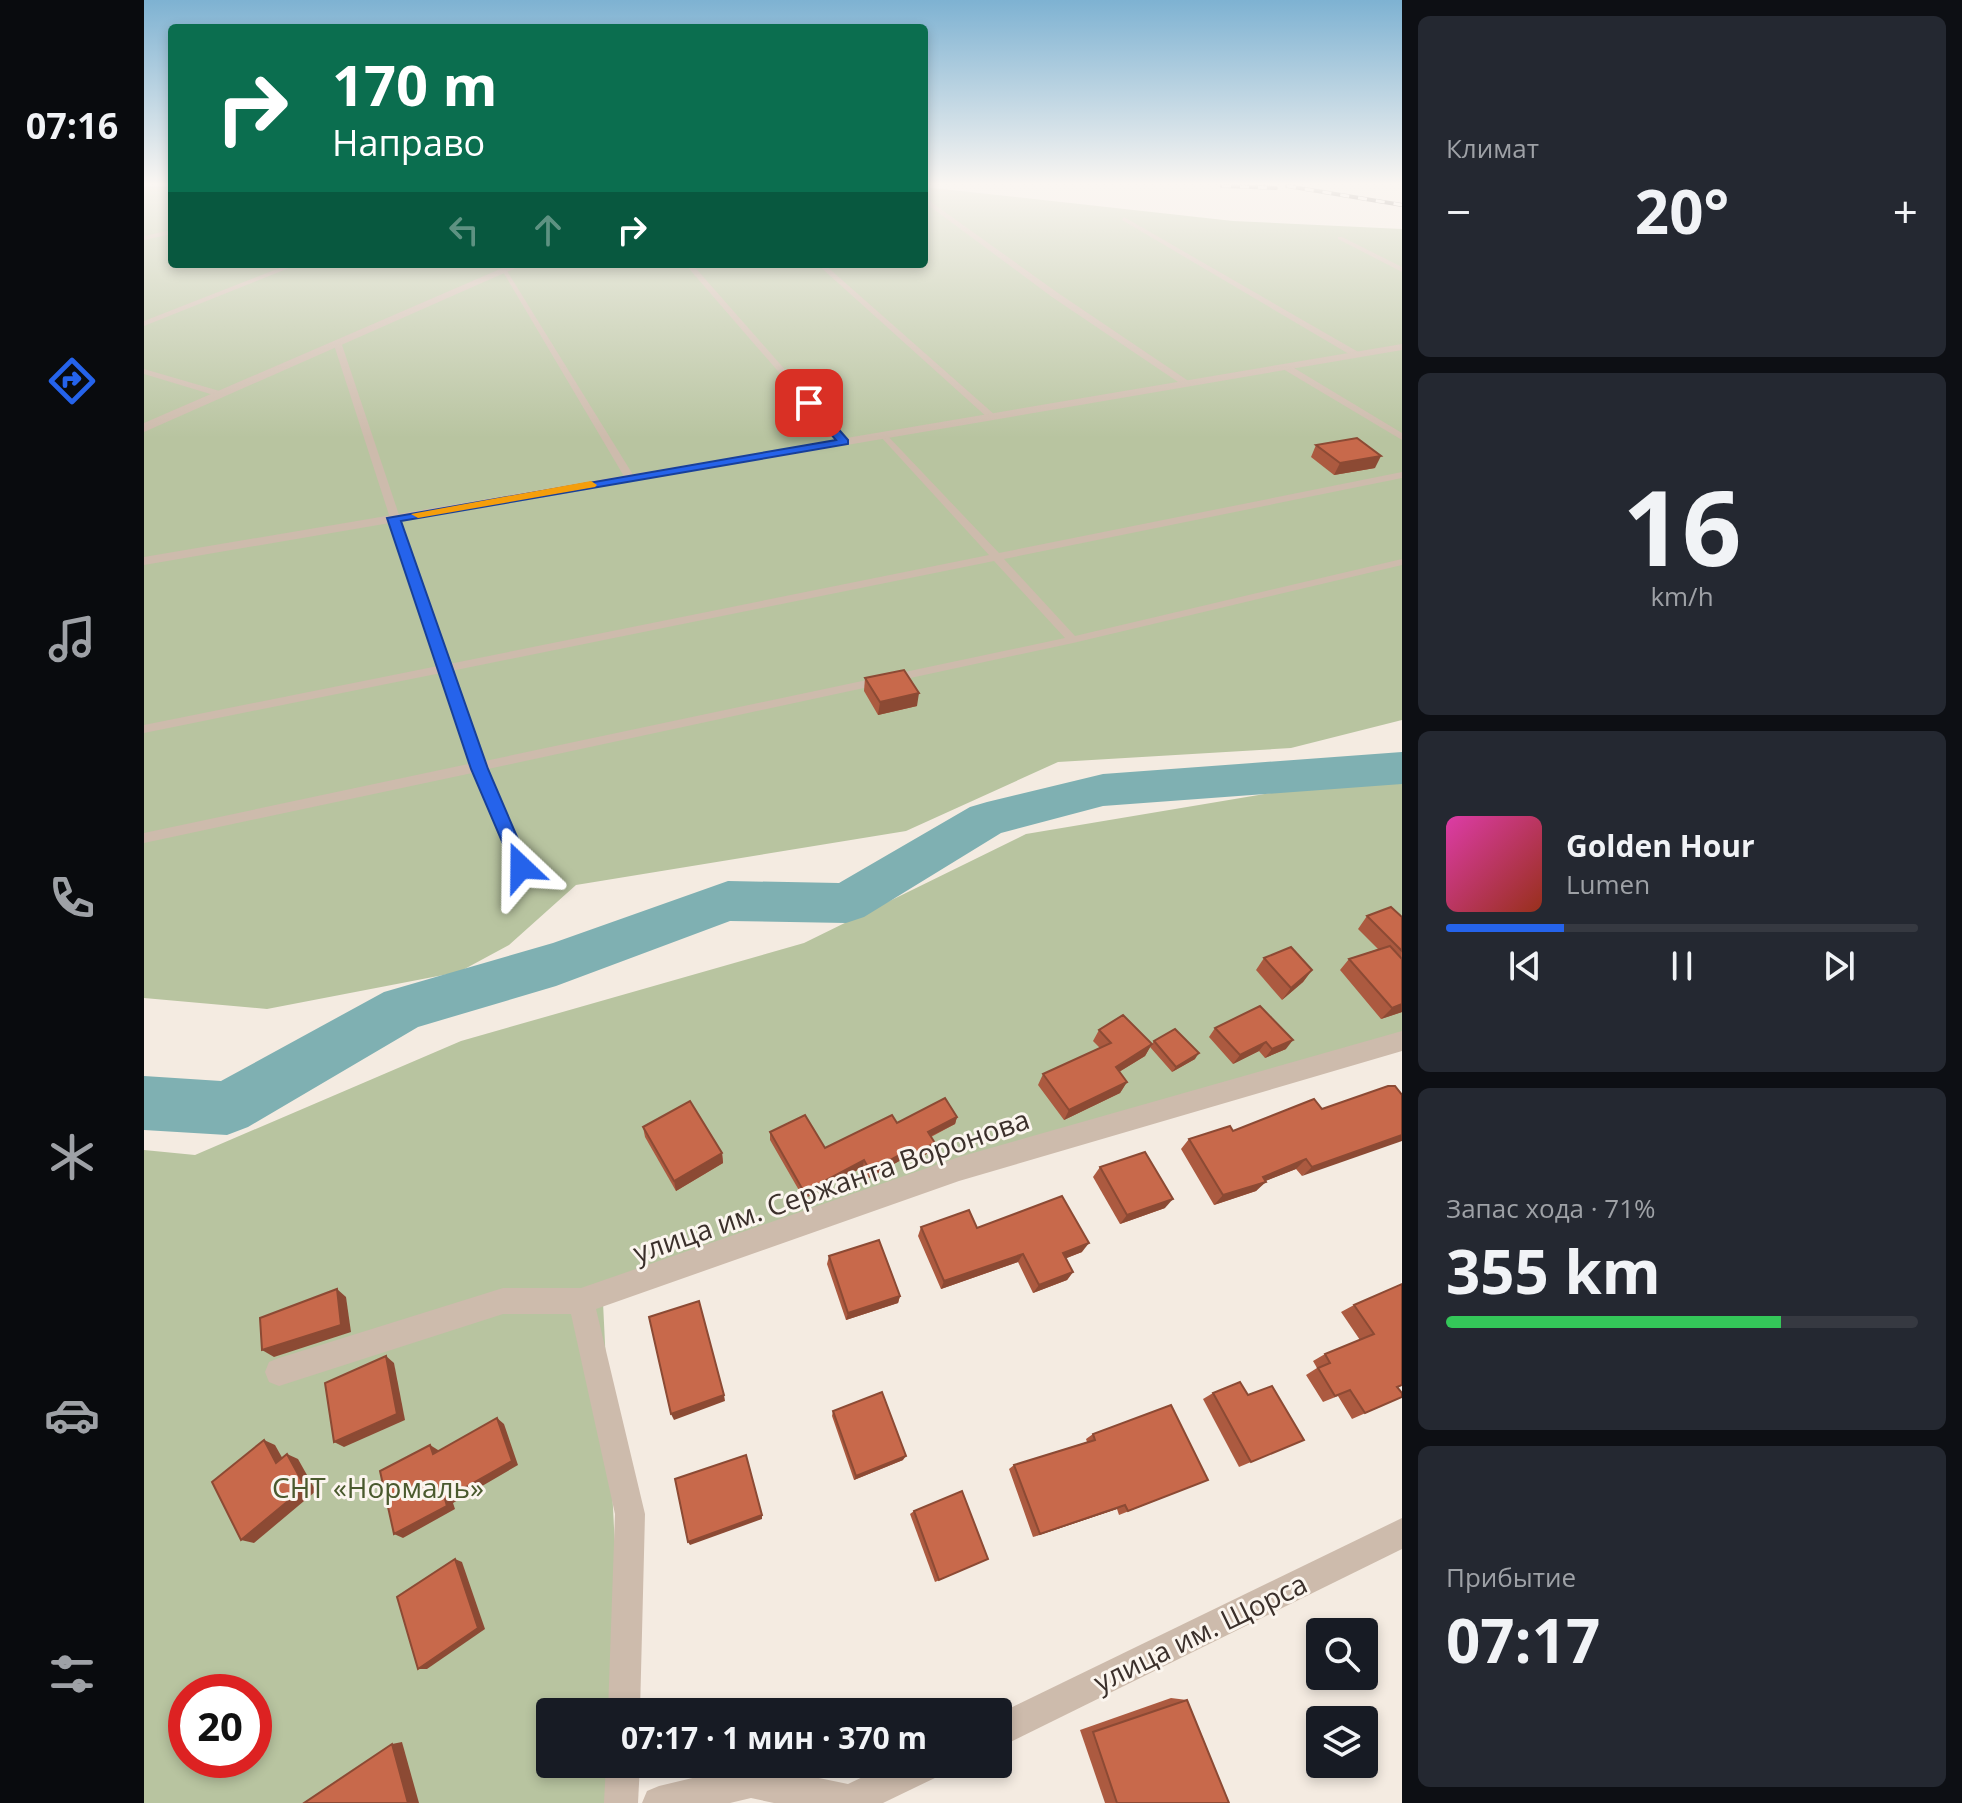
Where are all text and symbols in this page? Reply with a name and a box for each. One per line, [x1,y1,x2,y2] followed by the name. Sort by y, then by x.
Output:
[332,46,498,122] text: 170 m
[200,56,304,160] icon: right
[26,101,118,150] text: 07:16
[332,118,485,167] text: Направо
[1446,130,1539,166] text: Климат
[1635,170,1729,252] text: 20°
[1446,181,1471,241] text: −
[1893,181,1918,241] text: +
[442,208,486,252] icon: left
[526,208,570,252] icon: ahead
[610,208,654,252] icon: right
[44,353,100,409] icon: directions
[775,369,843,437] pin
[787,381,831,425] icon: arrive
[1623,455,1741,596] text: 16
[1650,578,1714,614] text: km/h
[44,611,100,667] icon: music
[479,825,563,909] position arrow
[1566,825,1755,866] text: Golden Hour
[1566,866,1650,902] text: Lumen
[44,870,100,926] icon: phone
[1503,944,1547,988] icon: previous
[1660,944,1704,988] icon: pause
[1817,944,1861,988] icon: next
[628,1099,1034,1271] street label: улица им. Сержанта Воронова
[44,1129,100,1185] icon: climate
[1446,1190,1656,1226] text: Запас хода · 71%
[1446,1230,1661,1312] text: 355 km
[44,1387,100,1443] icon: car
[272,1468,484,1506] park label: СНТ «Нормаль»
[1446,1559,1576,1595] text: Прибытие
[1087,1564,1313,1700] street label: улица им. Щорса
[1446,1599,1600,1681] text: 07:17
[1306,1618,1378,1778] map controls
[1306,1618,1378,1690] button: search
[44,1646,100,1702] icon: filters
[168,1674,272,1778] speed limit sign: 20
[1306,1706,1378,1778] button: layers
[621,1717,927,1758] text: 07:17 · 1 мин · 370 m

